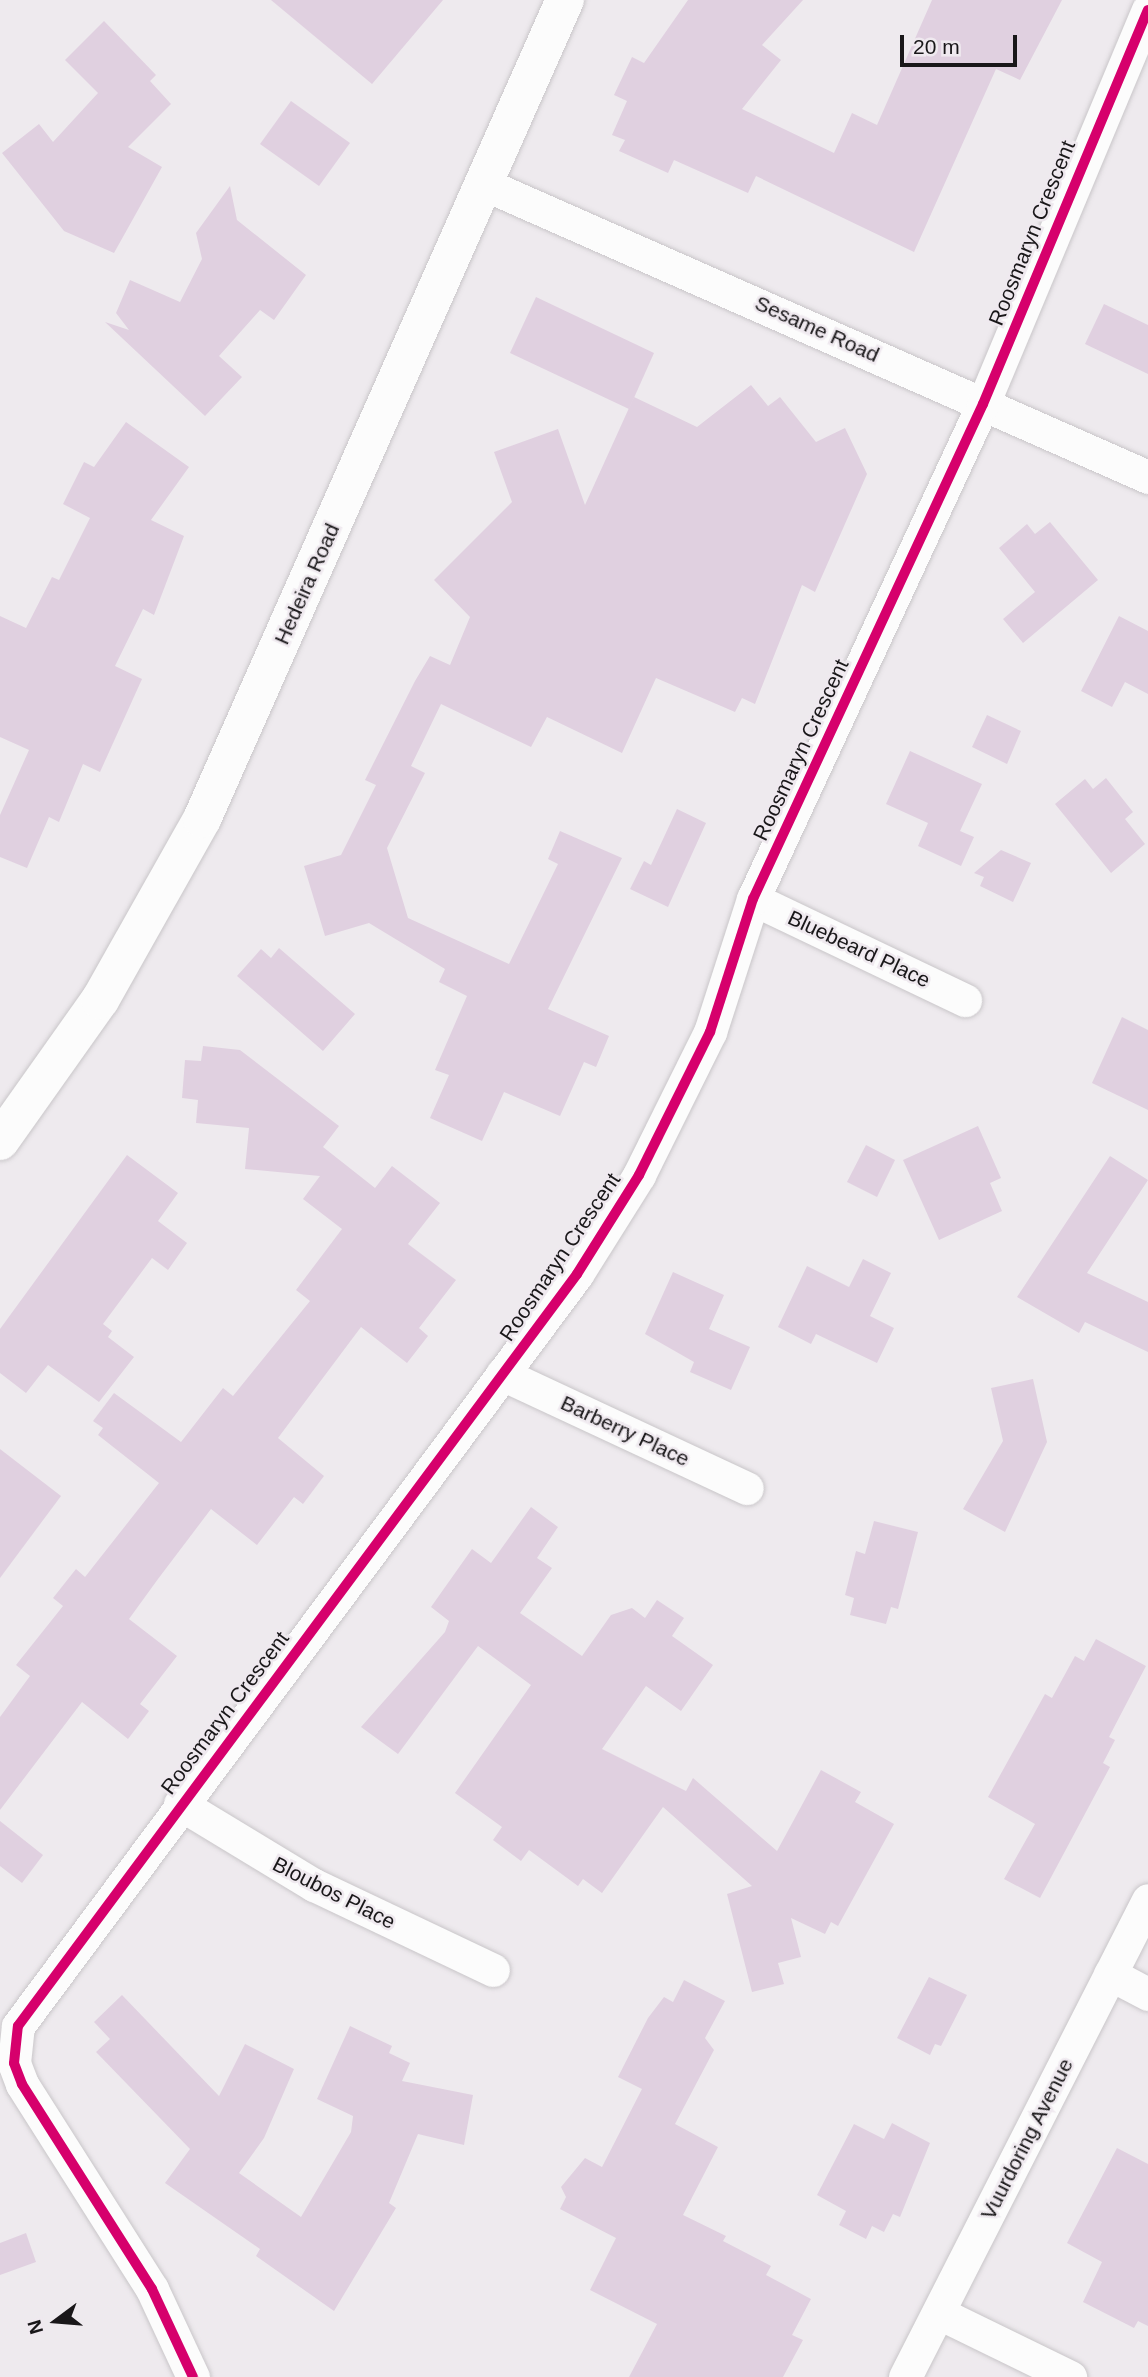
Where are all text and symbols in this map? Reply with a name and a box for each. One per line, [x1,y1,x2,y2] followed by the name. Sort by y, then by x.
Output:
[903,21,1020,65] scale bar
[913,35,960,58] text: 20 m
[983,137,1081,329] street label: Roosmaryn Crescent
[751,290,883,368] street label: Sesame Road
[269,520,345,648] street label: Hedeira Road
[748,655,854,845] street label: Roosmaryn Crescent
[784,905,934,993] street label: Bluebeard Place
[494,1168,626,1346] street label: Roosmaryn Crescent
[557,1390,693,1472] street label: Barberry Place
[156,1627,294,1799] street label: Roosmaryn Crescent
[268,1851,400,1935] street label: Bloubos Place
[975,2054,1079,2224] street label: Vuurdoring Avenue
[21,2286,91,2356] north arrow
[23,2317,47,2336] text: N

